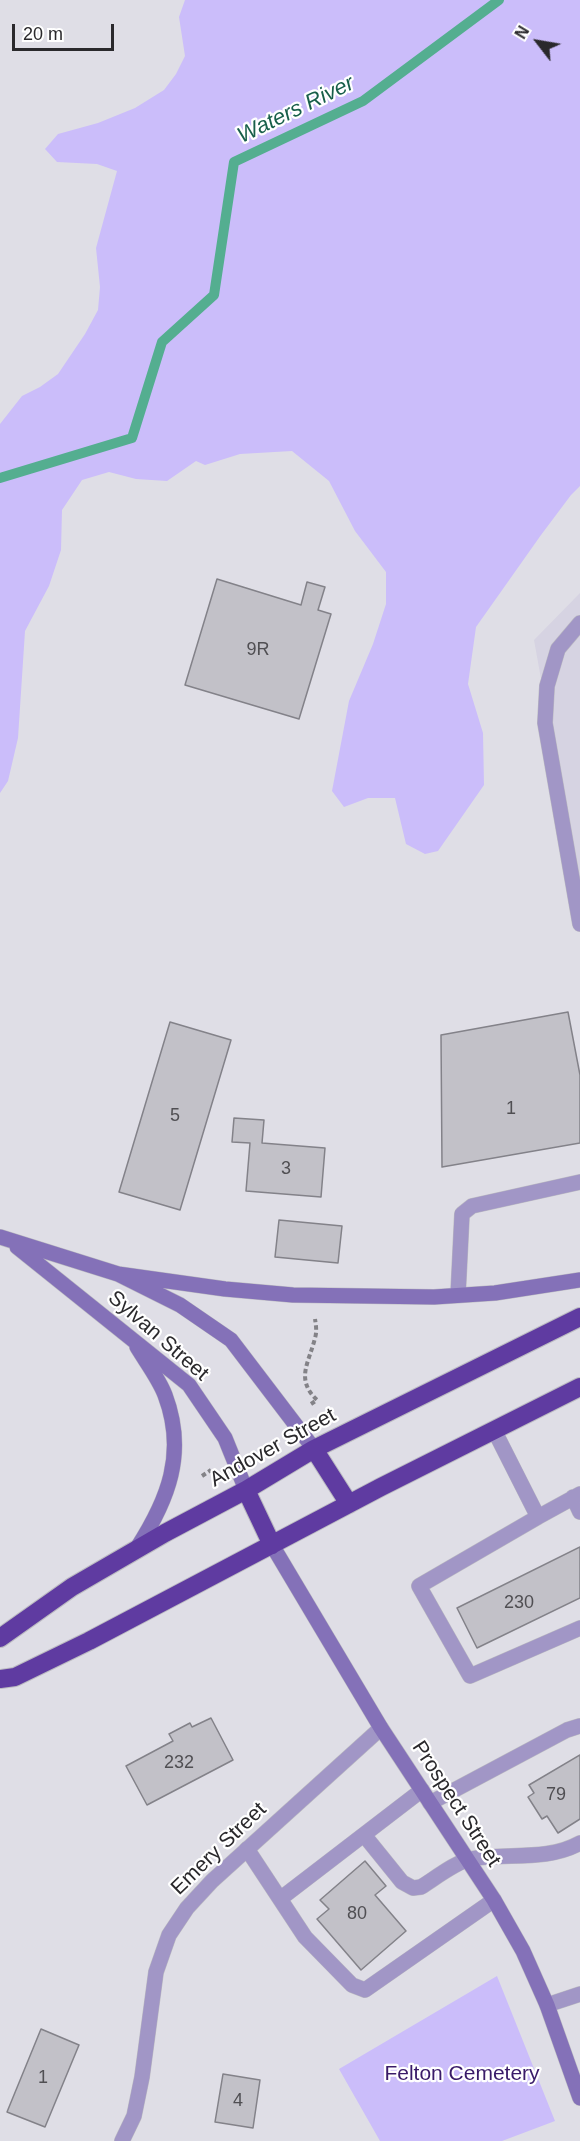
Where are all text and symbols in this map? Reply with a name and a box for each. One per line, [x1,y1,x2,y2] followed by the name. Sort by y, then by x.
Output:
[15,12,117,50] scale bar
[508,12,568,72] north arrow
[512,23,532,42] text: N
[23,24,63,44] text: 20 m
[233,70,359,150] water label: Waters River
[246,639,270,661] house number: 9R
[506,1098,516,1120] house number: 1
[170,1105,180,1127] house number: 5
[281,1158,291,1180] house number: 3
[103,1286,213,1386] street label: Sylvan Street
[206,1403,340,1493] street label: Andover Street
[504,1592,534,1614] house number: 230
[406,1736,506,1872] street label: Prospect Street
[164,1752,194,1774] house number: 232
[546,1784,566,1806] house number: 79
[166,1797,272,1901] street label: Emery Street
[347,1903,367,1925] house number: 80
[384,2061,540,2087] park label: Felton Cemetery
[38,2067,48,2089] house number: 1
[233,2090,243,2112] house number: 4

